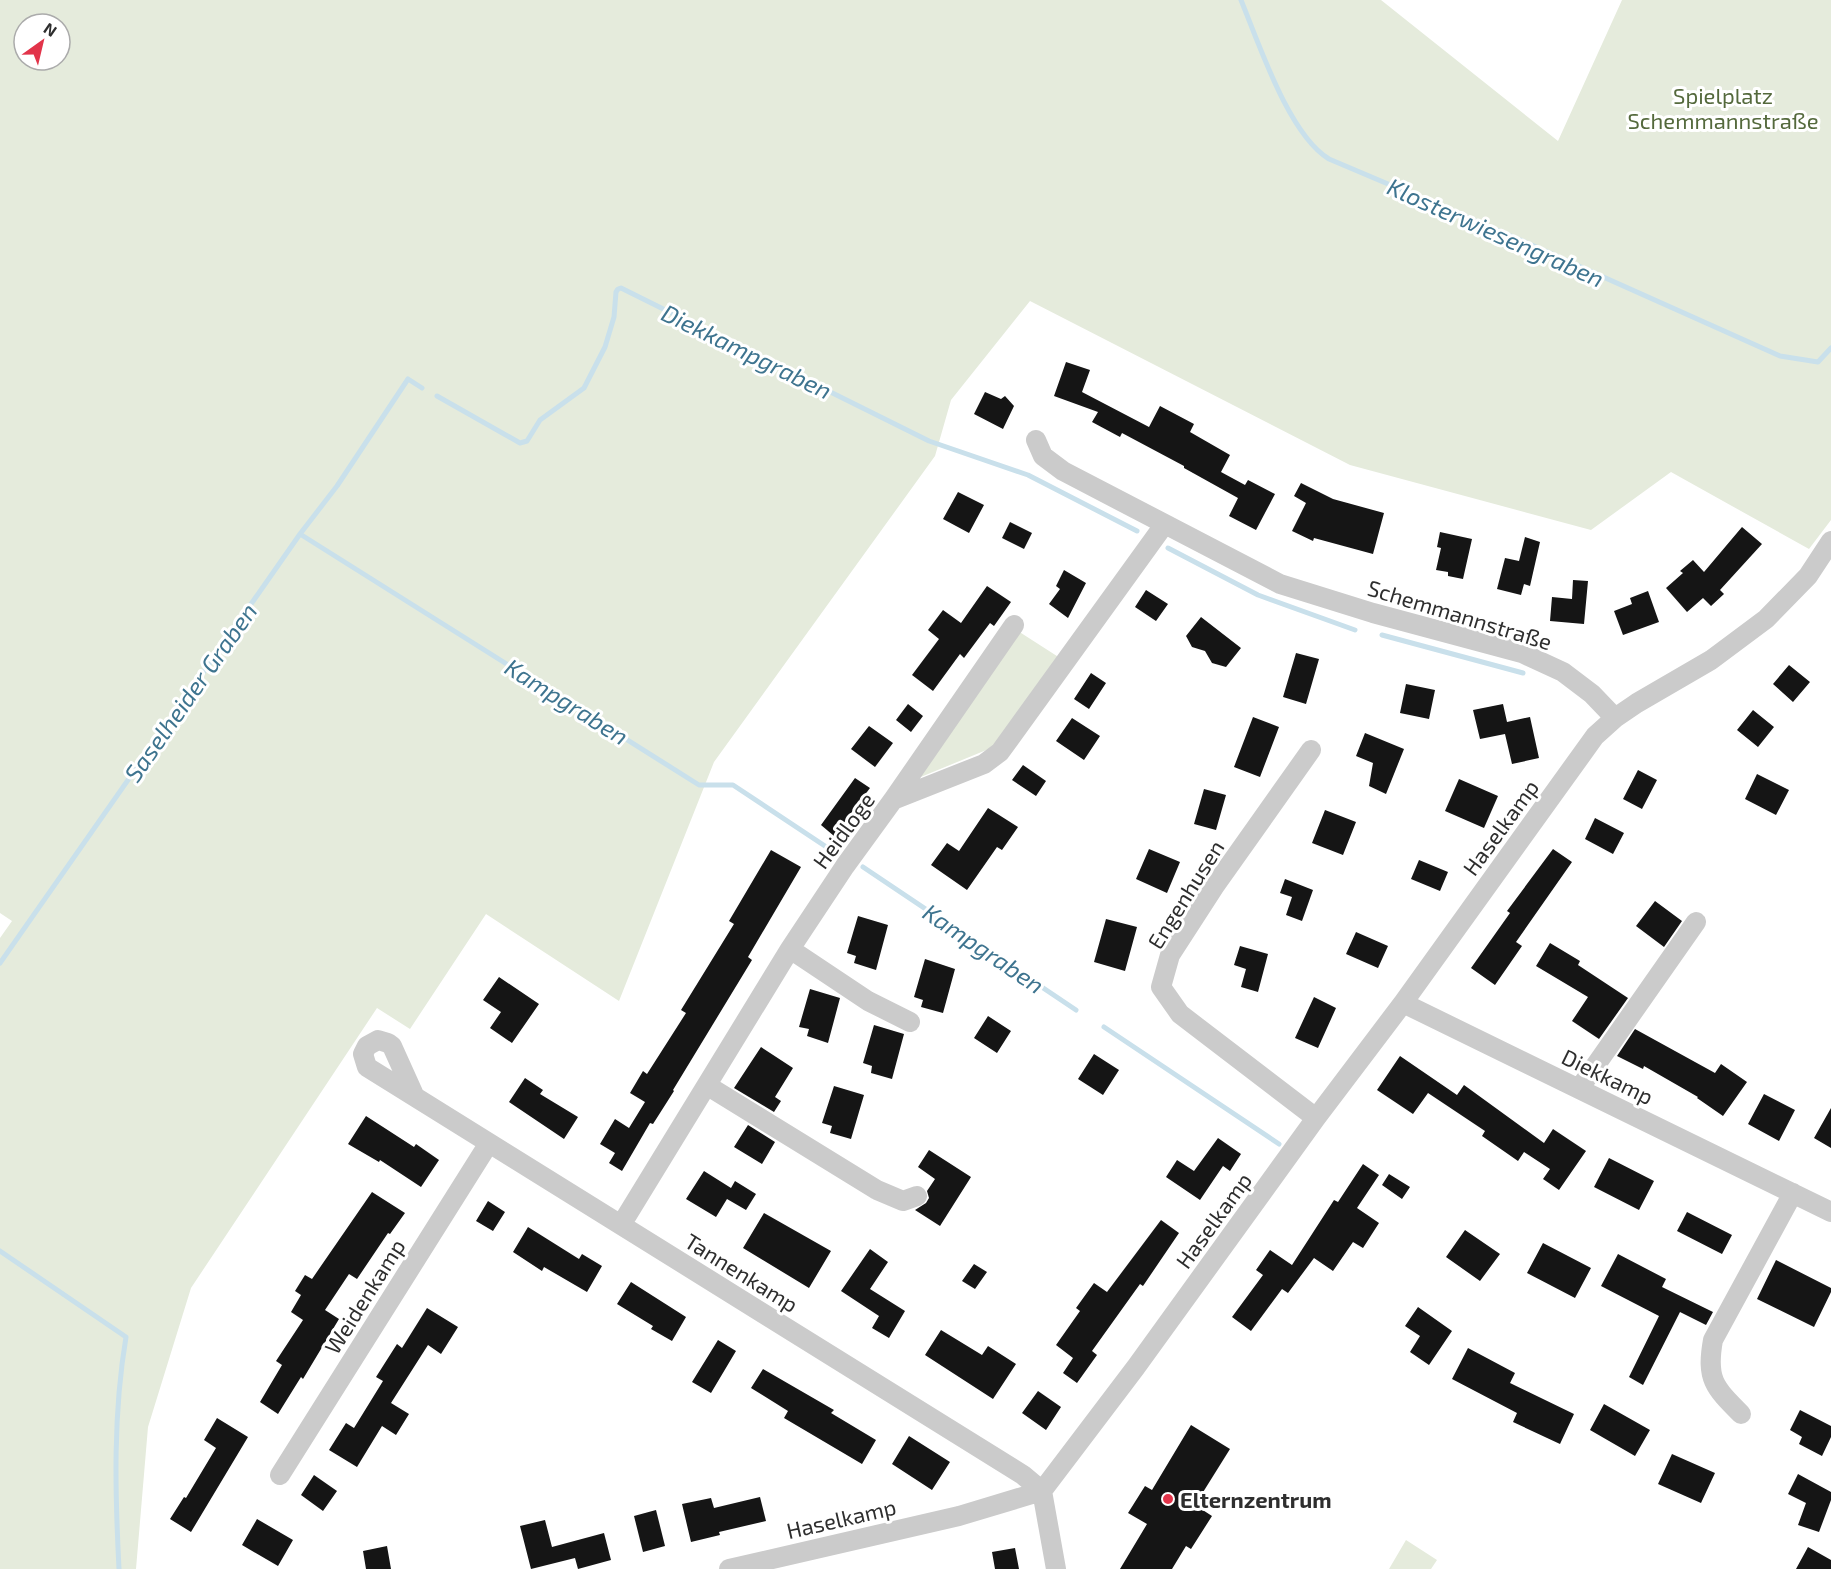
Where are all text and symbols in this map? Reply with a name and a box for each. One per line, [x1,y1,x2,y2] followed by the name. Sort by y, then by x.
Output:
[12,12,72,72] north arrow
[41,18,61,40] text: N
[1627,82,1819,133] park label: Spielplatz Schemmannstraße
[1383,171,1609,293] water label: Klosterwiesengraben
[657,297,837,405] water label: Diekkampgraben
[1365,574,1555,654] street label: Schemmannstraße
[117,597,263,787] water label: Saselheider Graben
[500,652,634,750] water label: Kampgraben
[1457,774,1543,880] street label: Haselkamp
[807,787,879,873] street label: Heidloge
[1141,835,1229,953] street label: Engenhusen
[918,897,1050,999] water label: Kampgraben
[1558,1043,1658,1109] street label: Diekkamp
[1170,1167,1256,1273] street label: Haselkamp
[681,1227,803,1317] street label: Tannenkamp
[318,1234,410,1358] street label: Weidenkamp
[1180,1486,1332,1512] place label: Elternzentrum
[1161,1492,1175,1506] marker: Elternzentrum
[784,1493,898,1543] street label: Haselkamp

